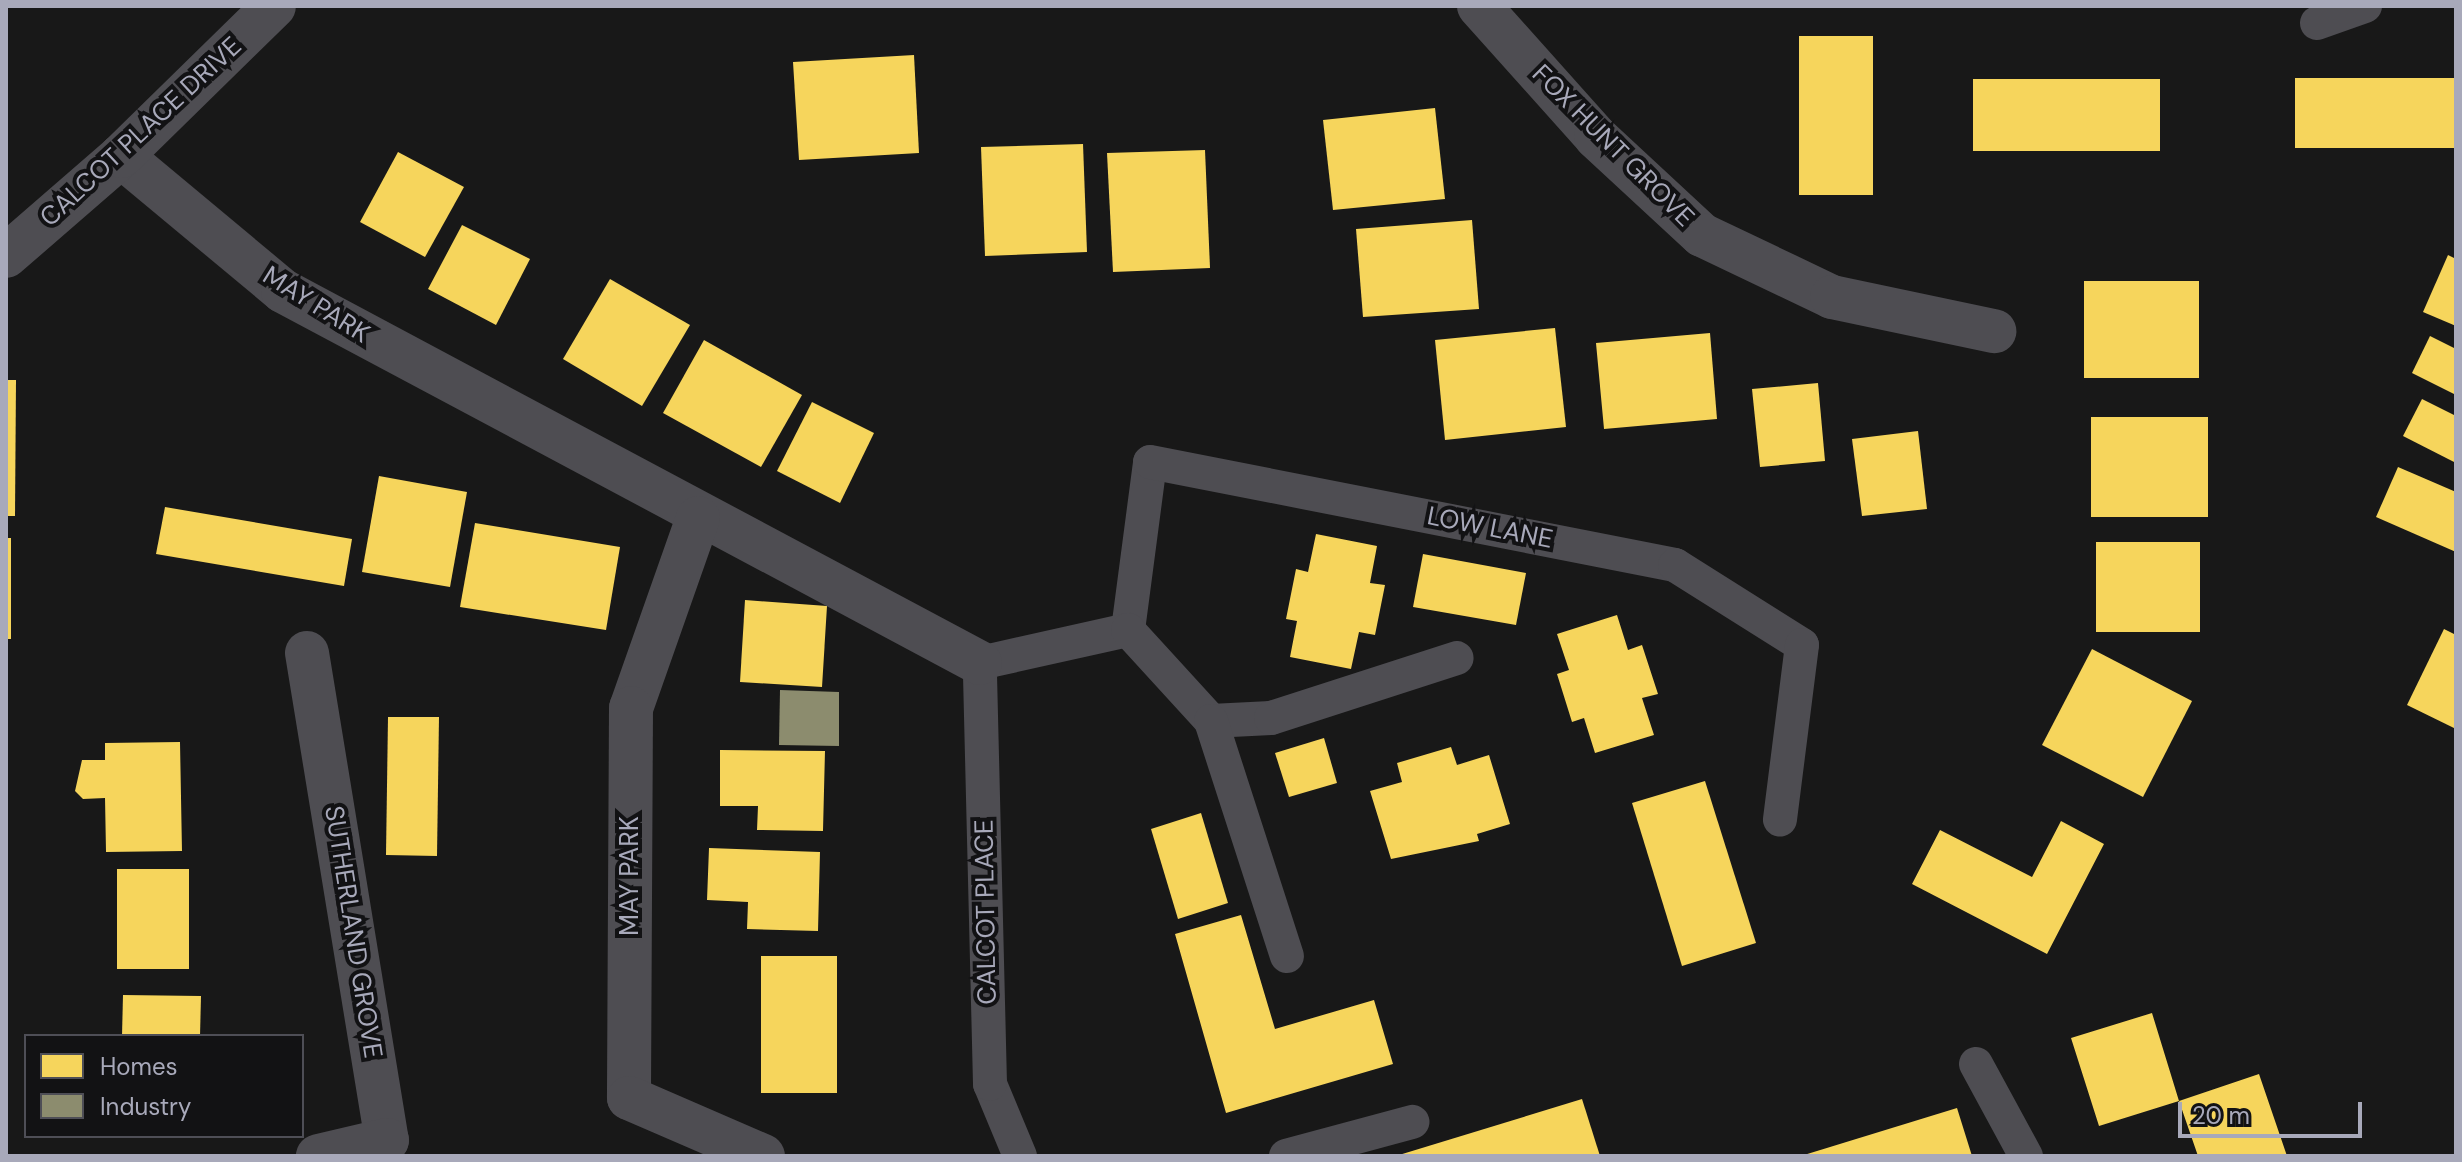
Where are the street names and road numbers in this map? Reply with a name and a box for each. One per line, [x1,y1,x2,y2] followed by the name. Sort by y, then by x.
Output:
[34,31,248,233] street label: CALCOT PLACE DRIVE
[1526,59,1700,233] street label: FOX HUNT GROVE
[257,260,375,350] street label: MAY PARK
[1425,501,1555,555] street label: LOW LANE
[318,804,388,1060] street label: SUTHERLAND GROVE
[614,816,646,936] street label: MAY PARK
[969,819,1003,1005] street label: CALCOT PLACE

